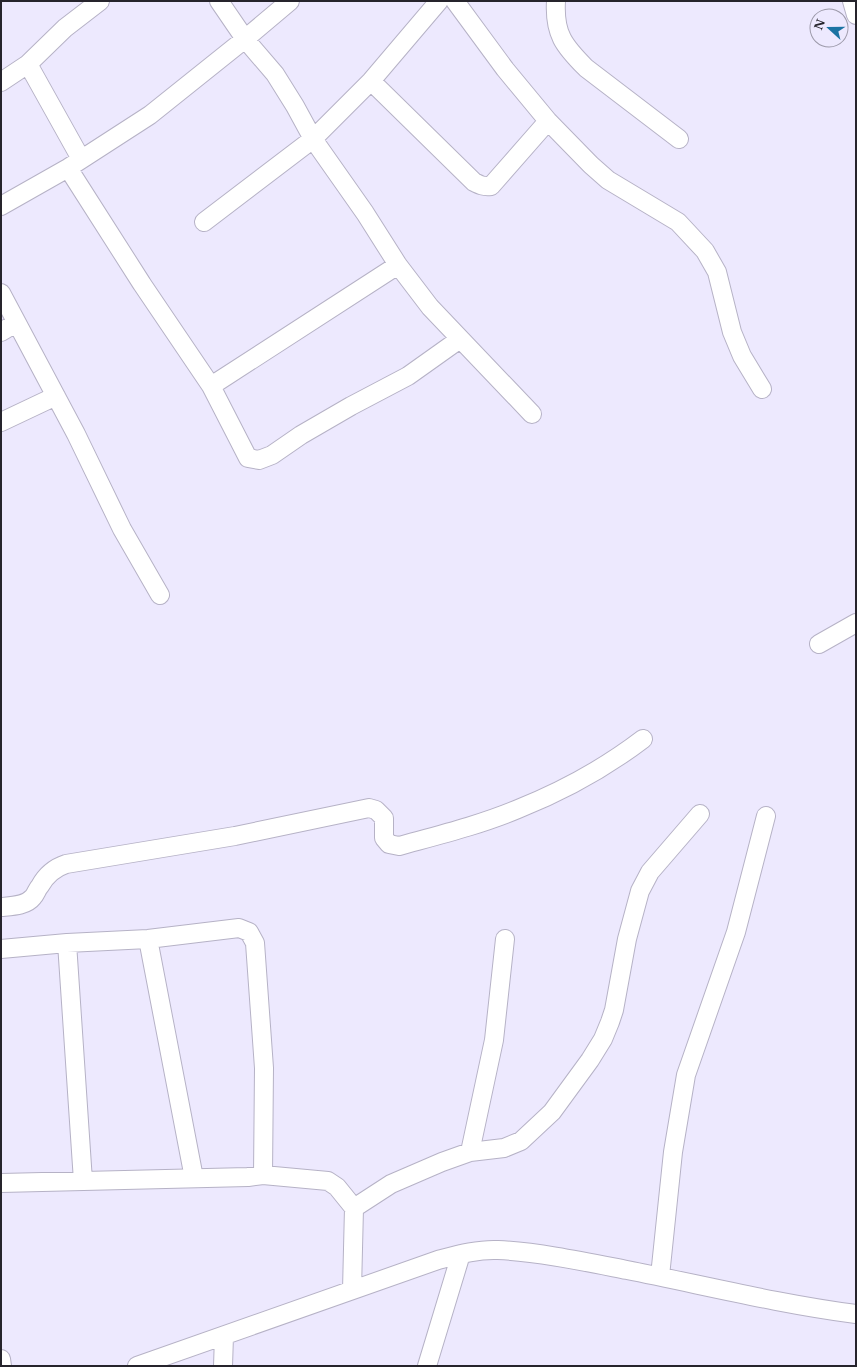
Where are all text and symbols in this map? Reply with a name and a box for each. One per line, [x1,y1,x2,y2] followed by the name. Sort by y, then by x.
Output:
[809,8,849,48] north arrow
[811,16,828,32] text: N

